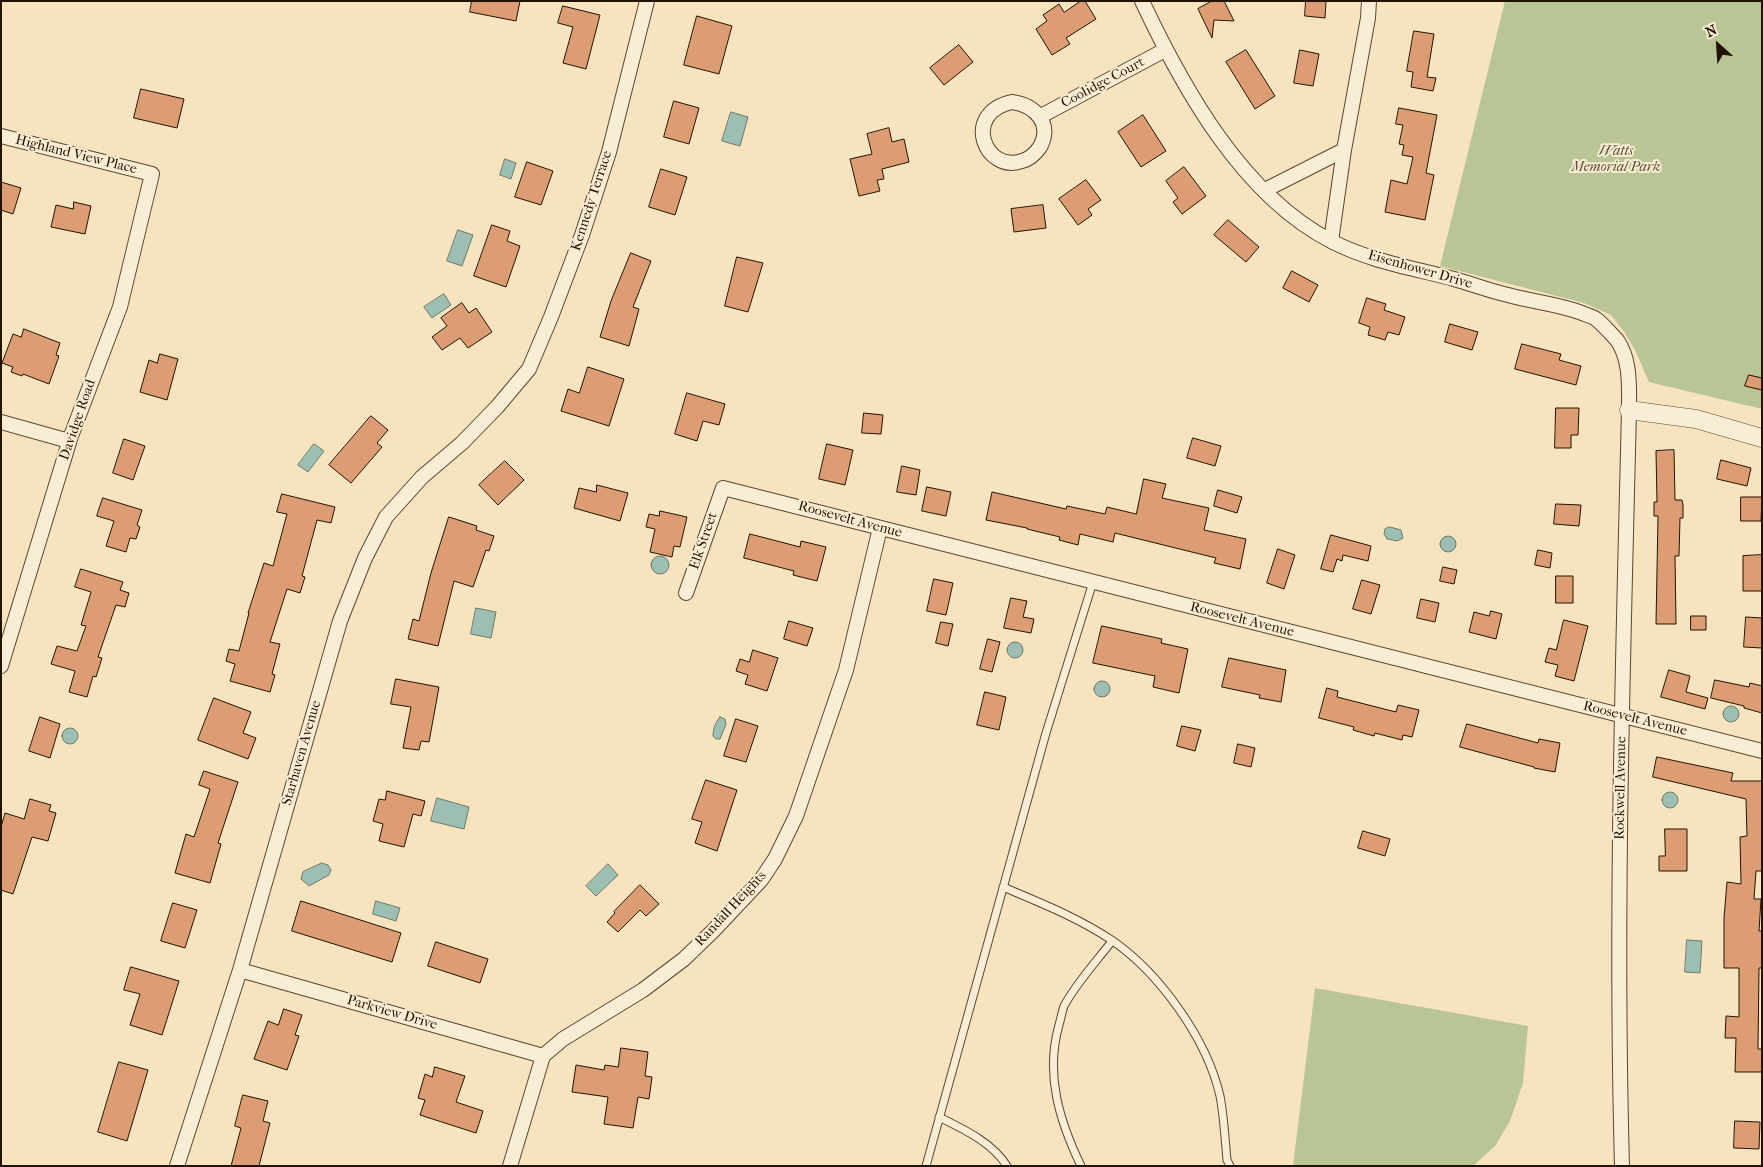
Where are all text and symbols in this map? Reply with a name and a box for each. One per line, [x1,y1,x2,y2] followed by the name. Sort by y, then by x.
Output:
[1693,20,1743,70] north arrow
[1703,21,1720,41] text: N
[1059,54,1147,112] street label: Coolidge Court
[13,132,139,178] street label: Highland View Place
[1572,144,1660,176] park label: Watts Memorial Park
[568,149,616,253] street label: Kennedy Terrace
[1366,247,1474,293] street label: Eisenhower Drive
[56,377,100,463] street label: Davidge Road
[796,498,904,542] street label: Roosevelt Avenue
[686,510,722,572] street label: Elk Street
[1188,599,1296,641] street label: Roosevelt Avenue
[279,698,325,808] street label: Starhaven Avenue
[1581,698,1689,740] street label: Roosevelt Avenue
[1612,736,1630,840] street label: Rockwell Avenue
[692,868,770,950] street label: Randall Heights
[345,992,439,1034] street label: Parkview Drive

